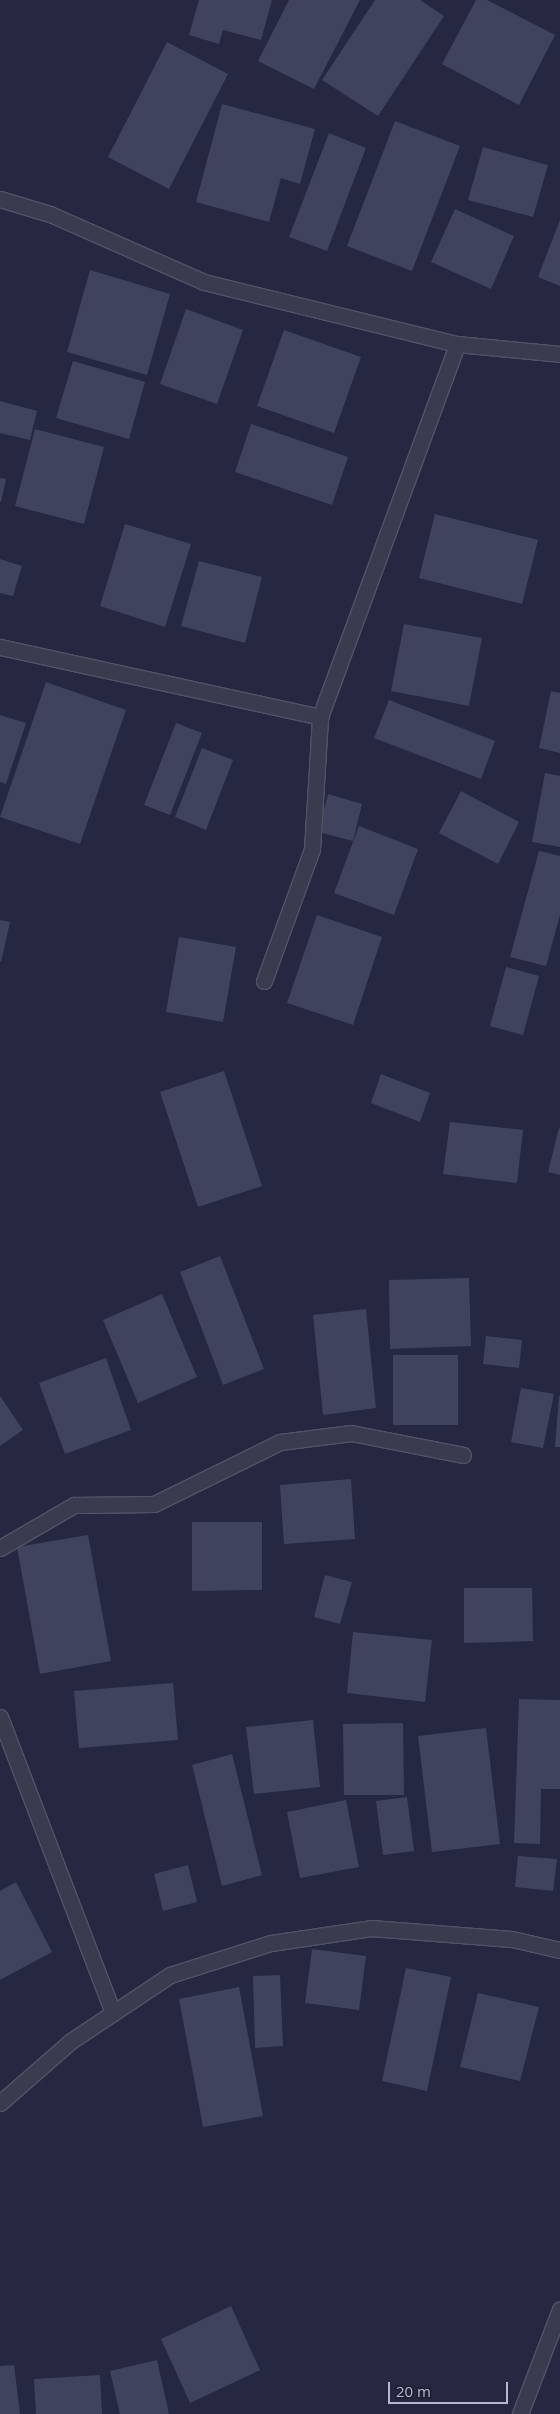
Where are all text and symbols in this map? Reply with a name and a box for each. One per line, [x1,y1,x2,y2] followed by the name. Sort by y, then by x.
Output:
[390,2372,510,2404] scale bar
[396,2381,431,2401] text: 20 m

